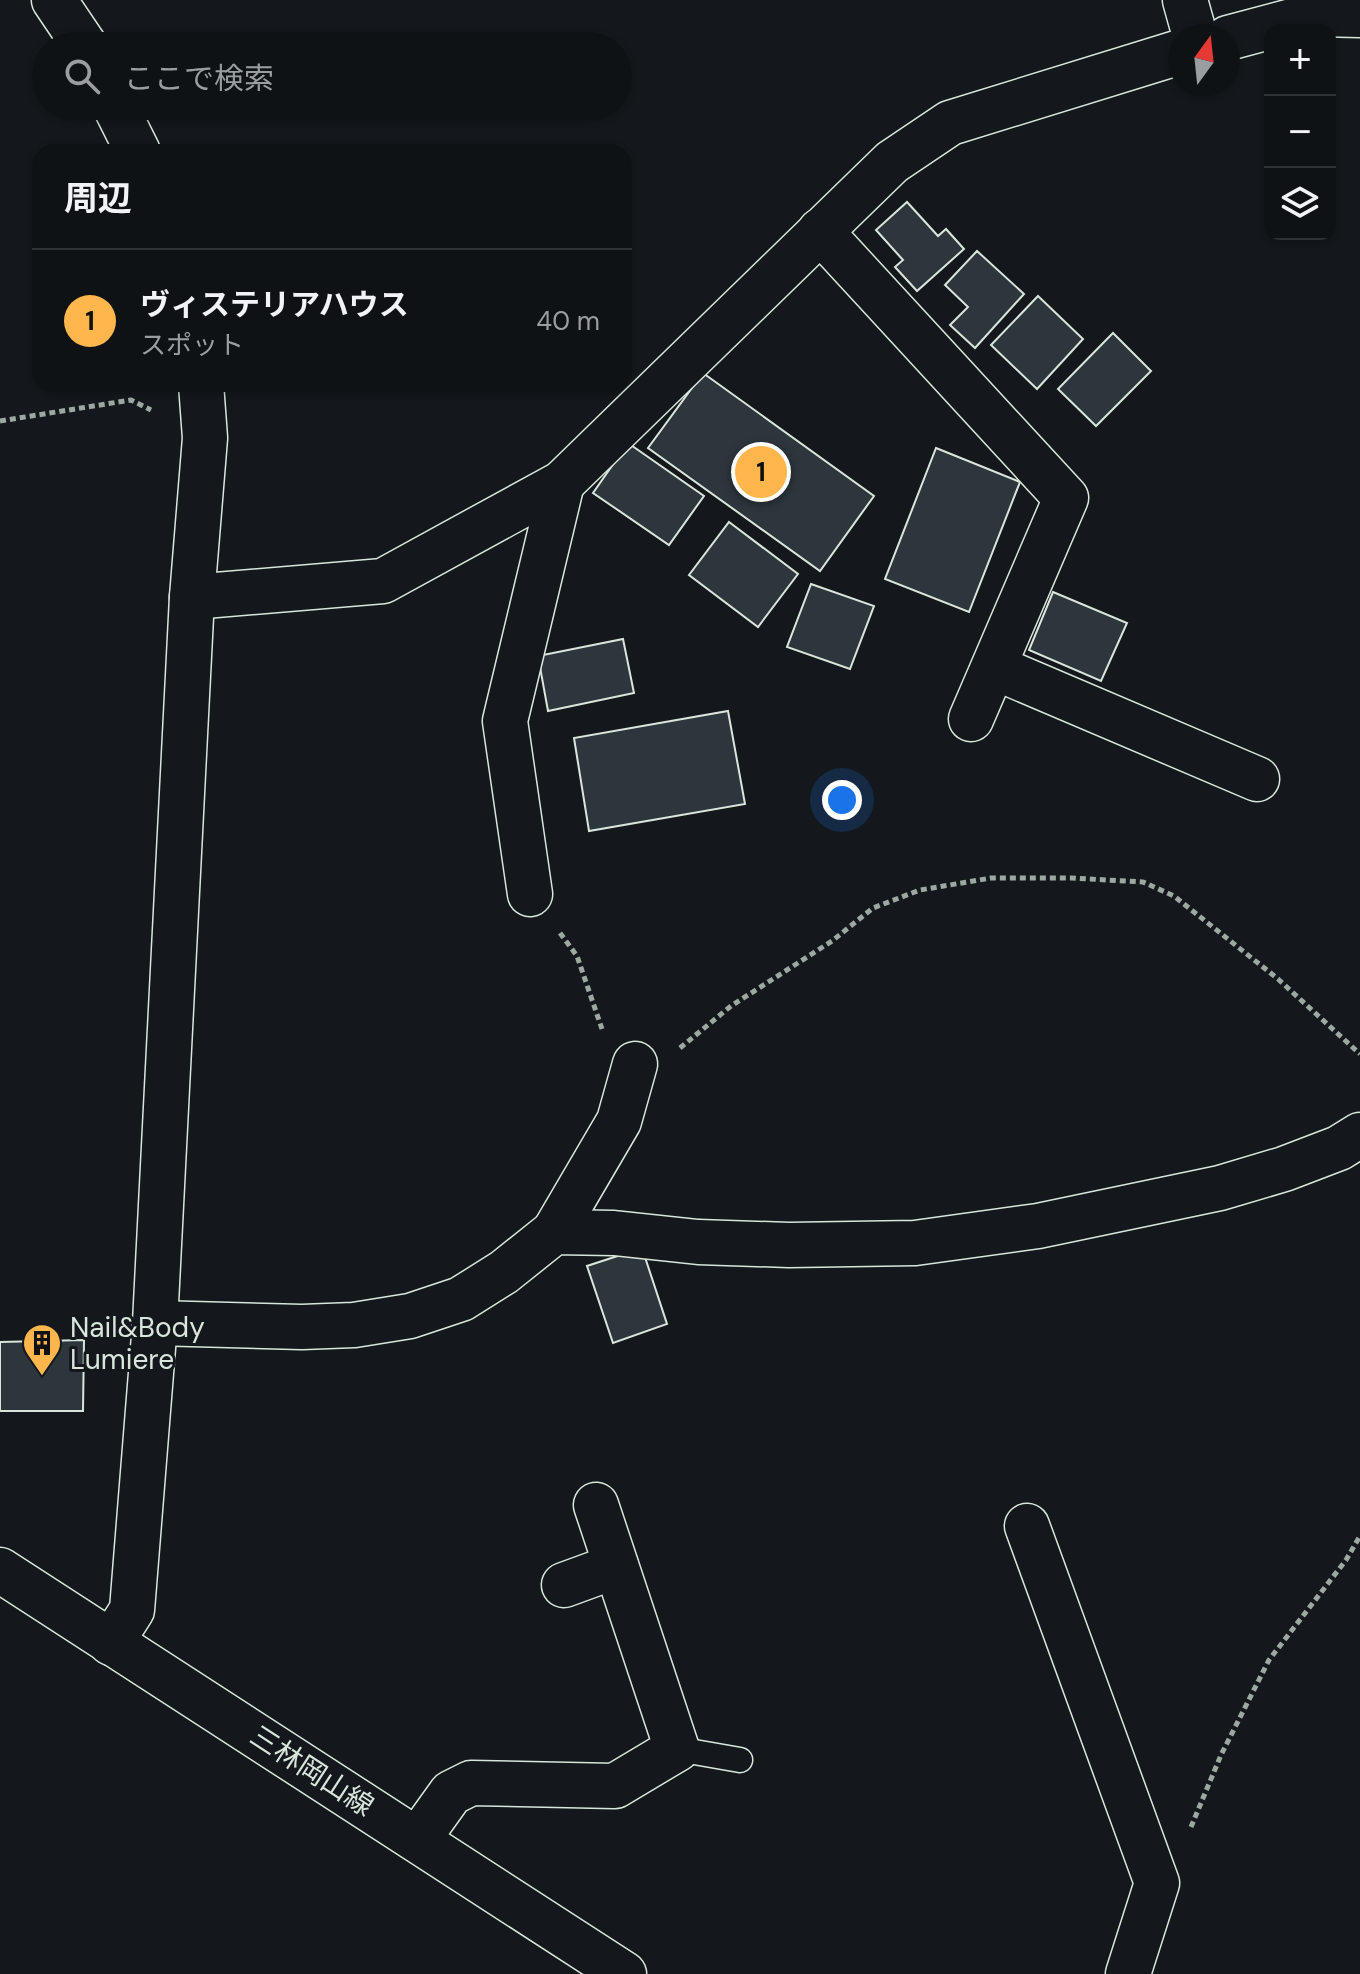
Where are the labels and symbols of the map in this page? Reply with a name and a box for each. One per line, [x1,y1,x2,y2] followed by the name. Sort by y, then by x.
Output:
[1168,24,1240,96] north arrow
[735,442,787,502] pin: 1
[822,780,862,820] your location
[70,1309,205,1378] place label: Nail&Body Lumiere
[21,1322,63,1377] building icon: Nail&Body Lumiere
[243,1717,381,1825] street label: 三林岡山線

